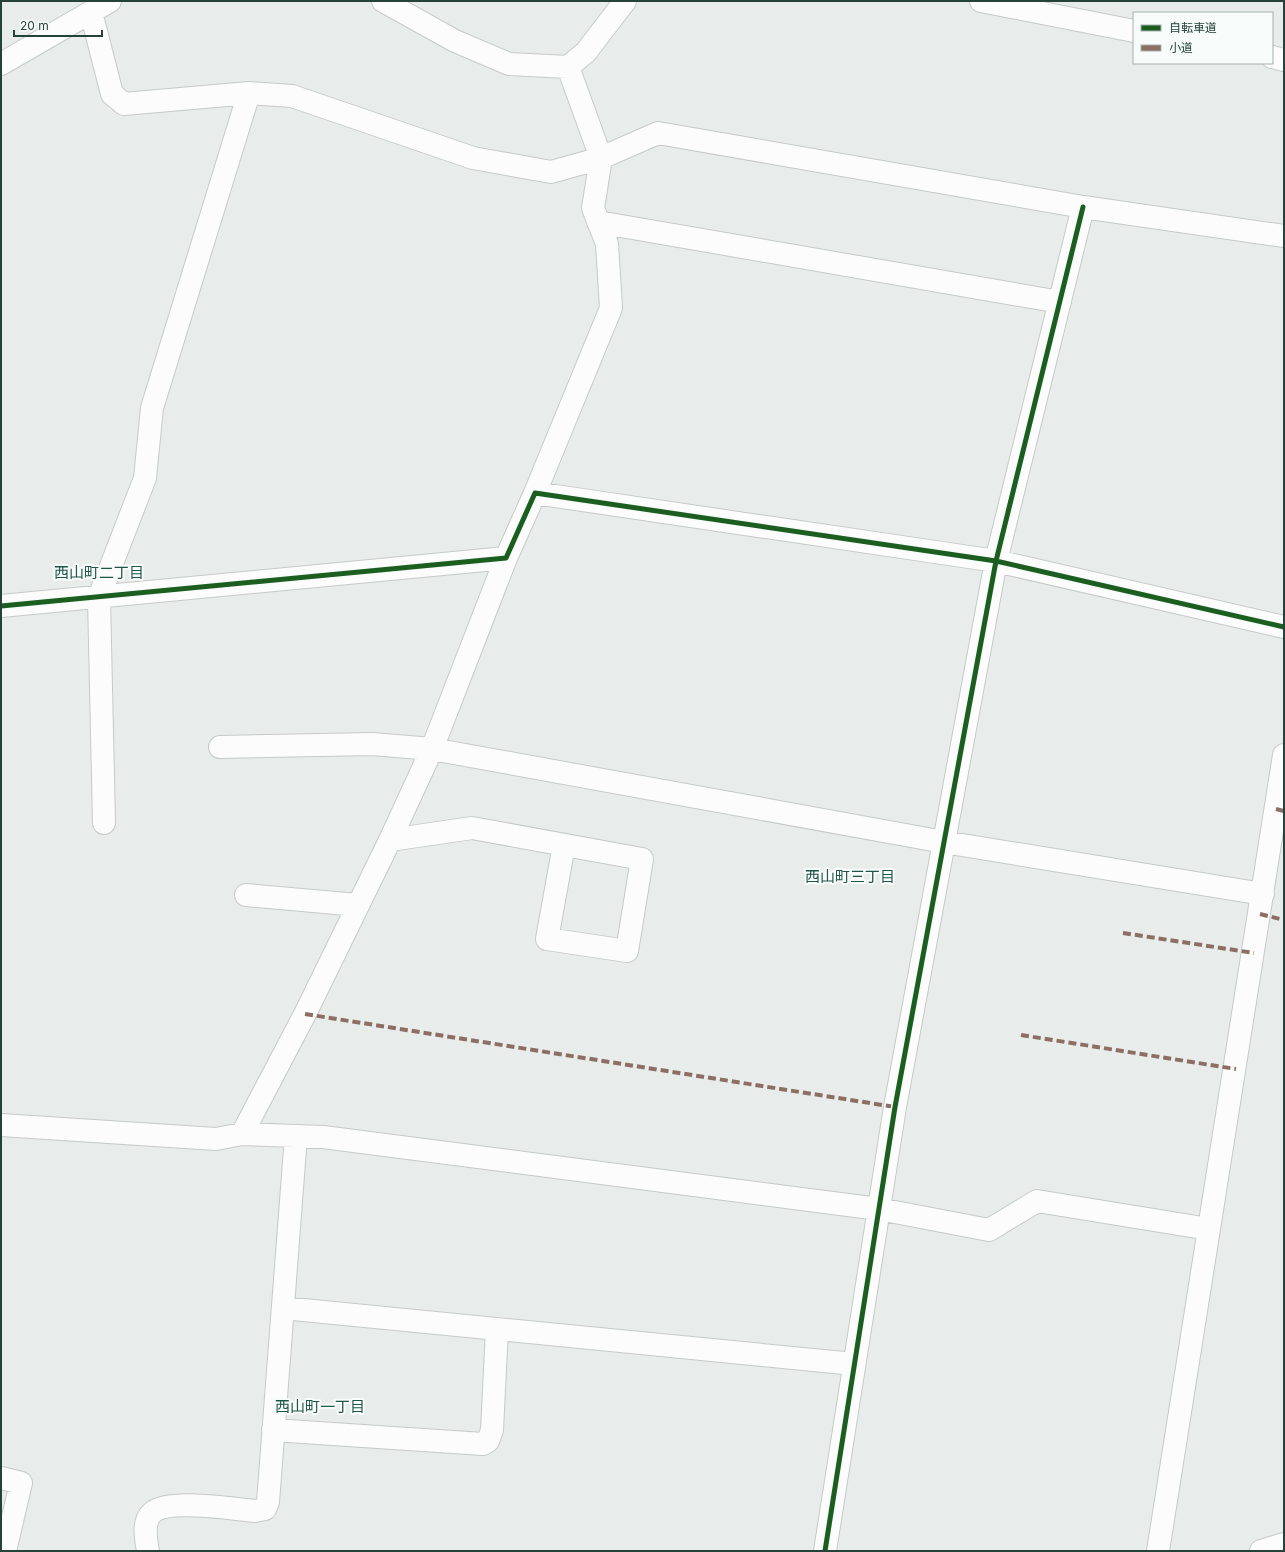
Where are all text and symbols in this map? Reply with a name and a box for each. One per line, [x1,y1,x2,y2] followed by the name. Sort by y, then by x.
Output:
[14,12,102,38] scale bar
[1133,12,1273,64] legend
[20,18,49,33] text: 20 m
[1169,20,1217,35] text: 自転車道
[1169,40,1193,55] text: 小道
[54,563,144,582] district label: 西山町二丁目
[805,867,895,886] district label: 西山町三丁目
[275,1397,365,1416] district label: 西山町一丁目

